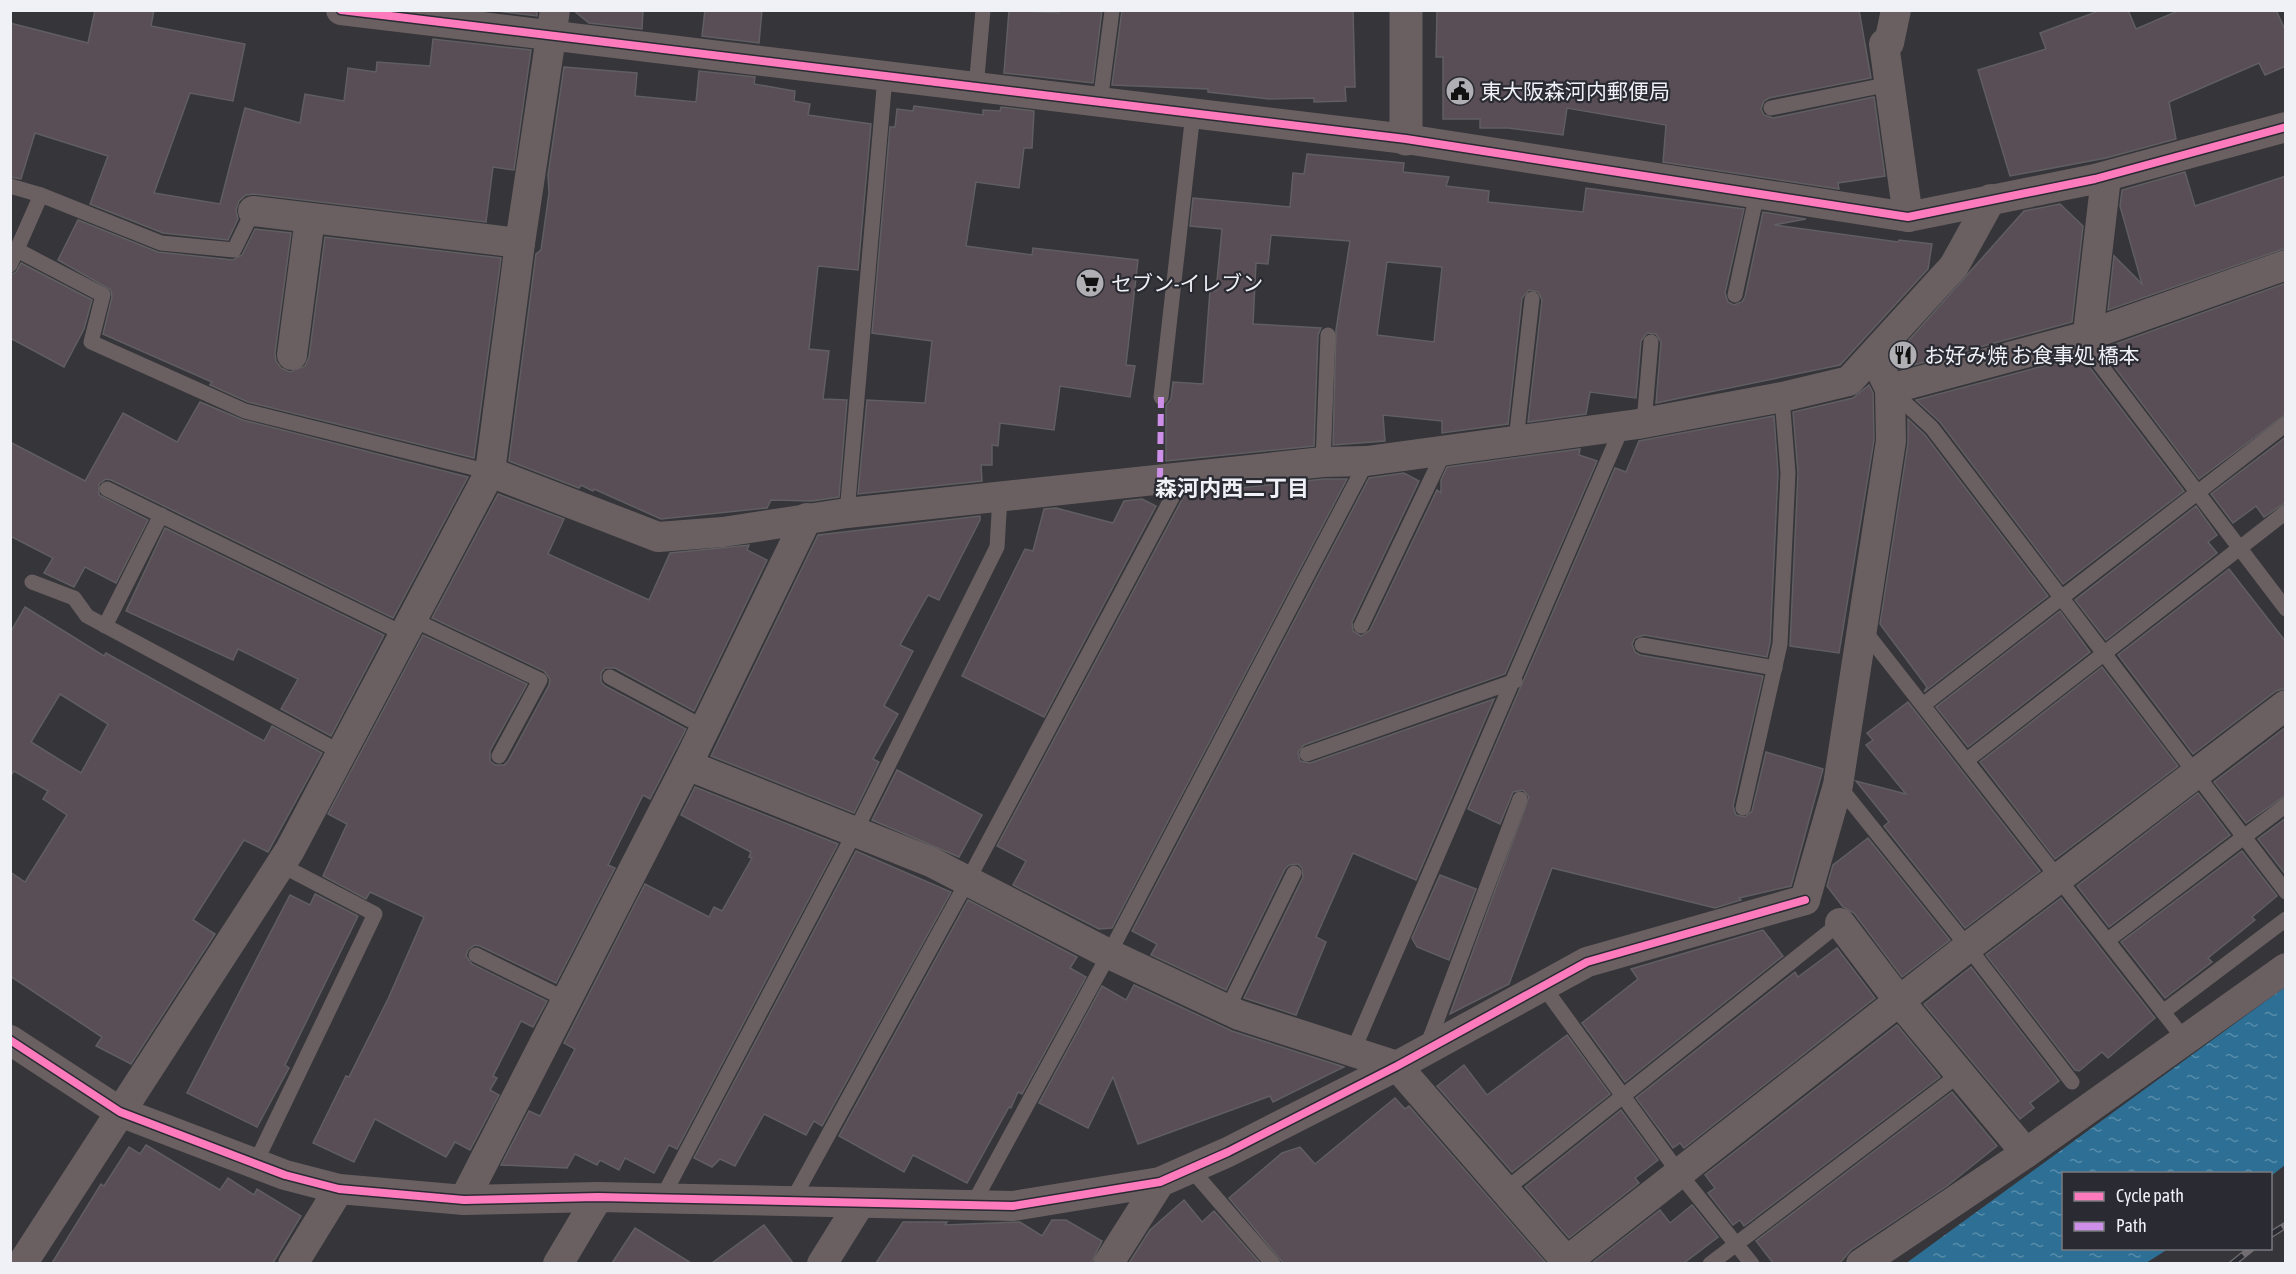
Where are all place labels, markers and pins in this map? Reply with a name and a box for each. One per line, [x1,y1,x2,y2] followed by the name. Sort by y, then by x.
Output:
[1444,75,1476,107] public building icon: 東大阪森河内郵便局
[1481,79,1670,103] place label: 東大阪森河内郵便局
[1074,267,1106,299] supermarket icon: セブン-イレブン
[1111,271,1263,295] place label: セブン-イレブン
[1887,339,1919,371] restaurant icon: お好み焼 お食事処 橋本
[1924,343,2140,367] place label: お好み焼 お食事処 橋本

